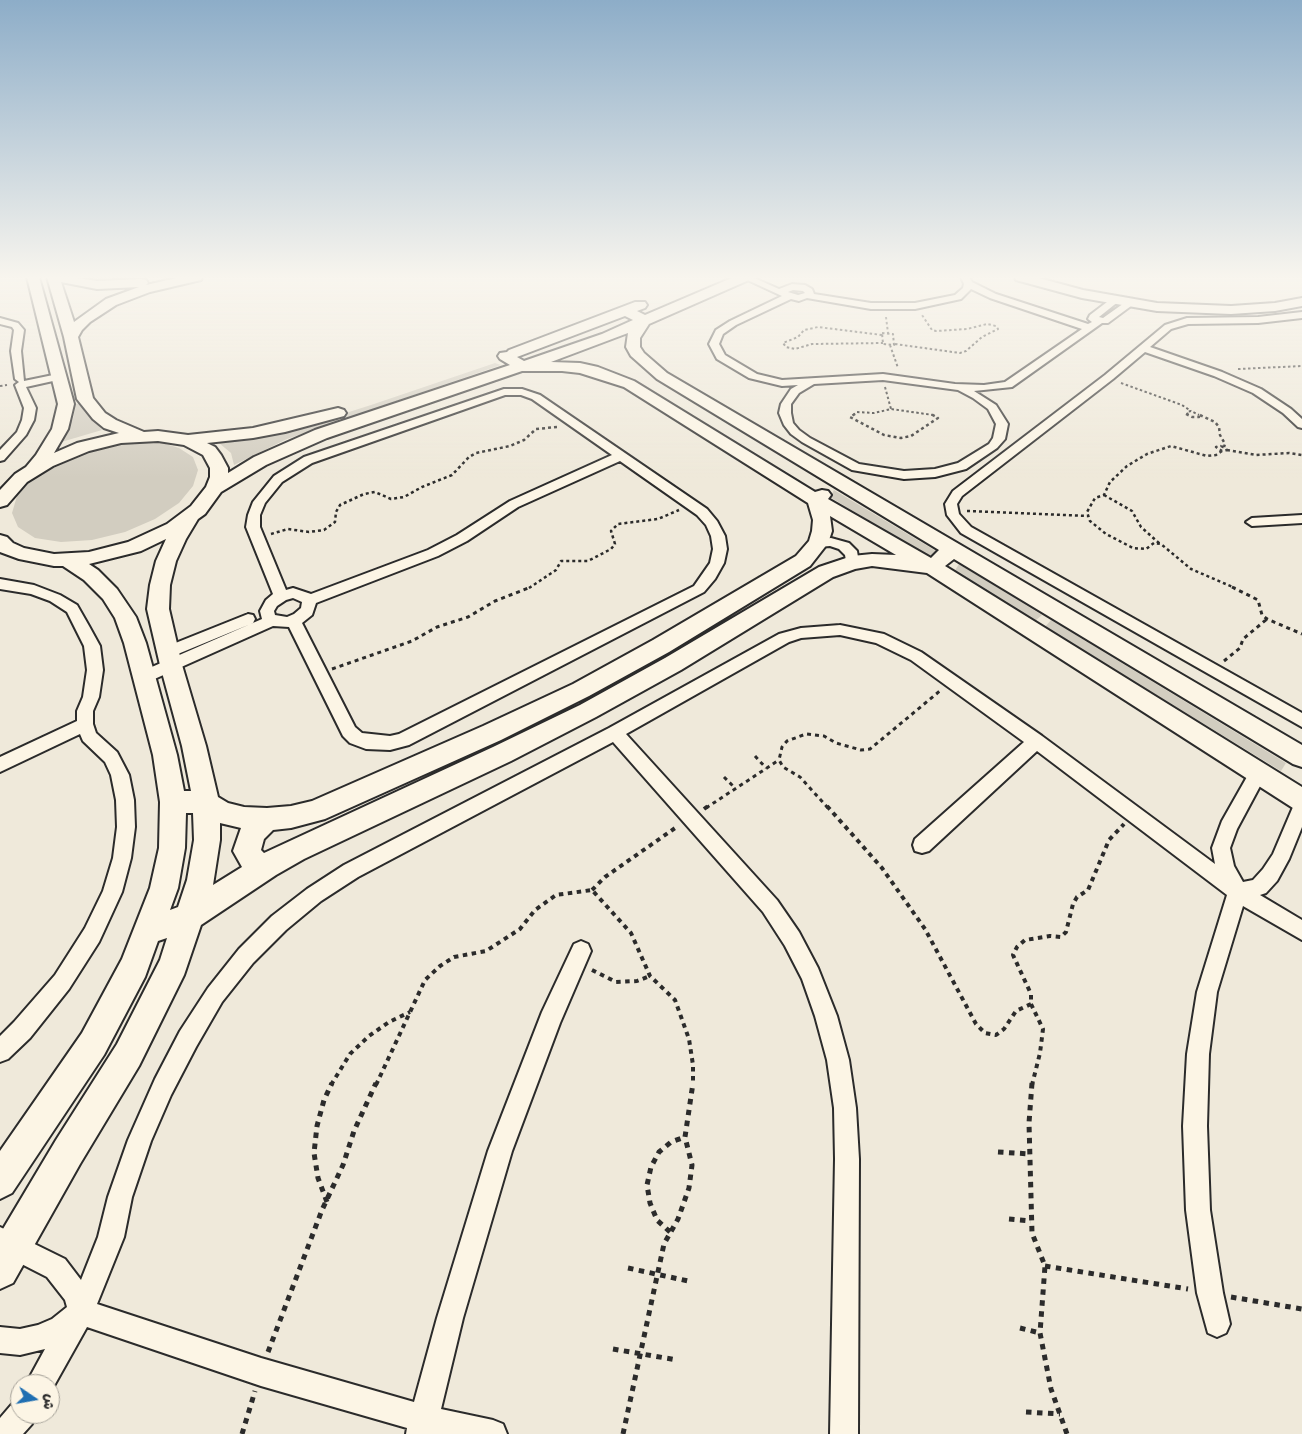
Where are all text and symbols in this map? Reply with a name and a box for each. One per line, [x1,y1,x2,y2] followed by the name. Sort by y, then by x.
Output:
[10,1374,60,1424] north arrow
[38,1393,59,1411] text: ش

